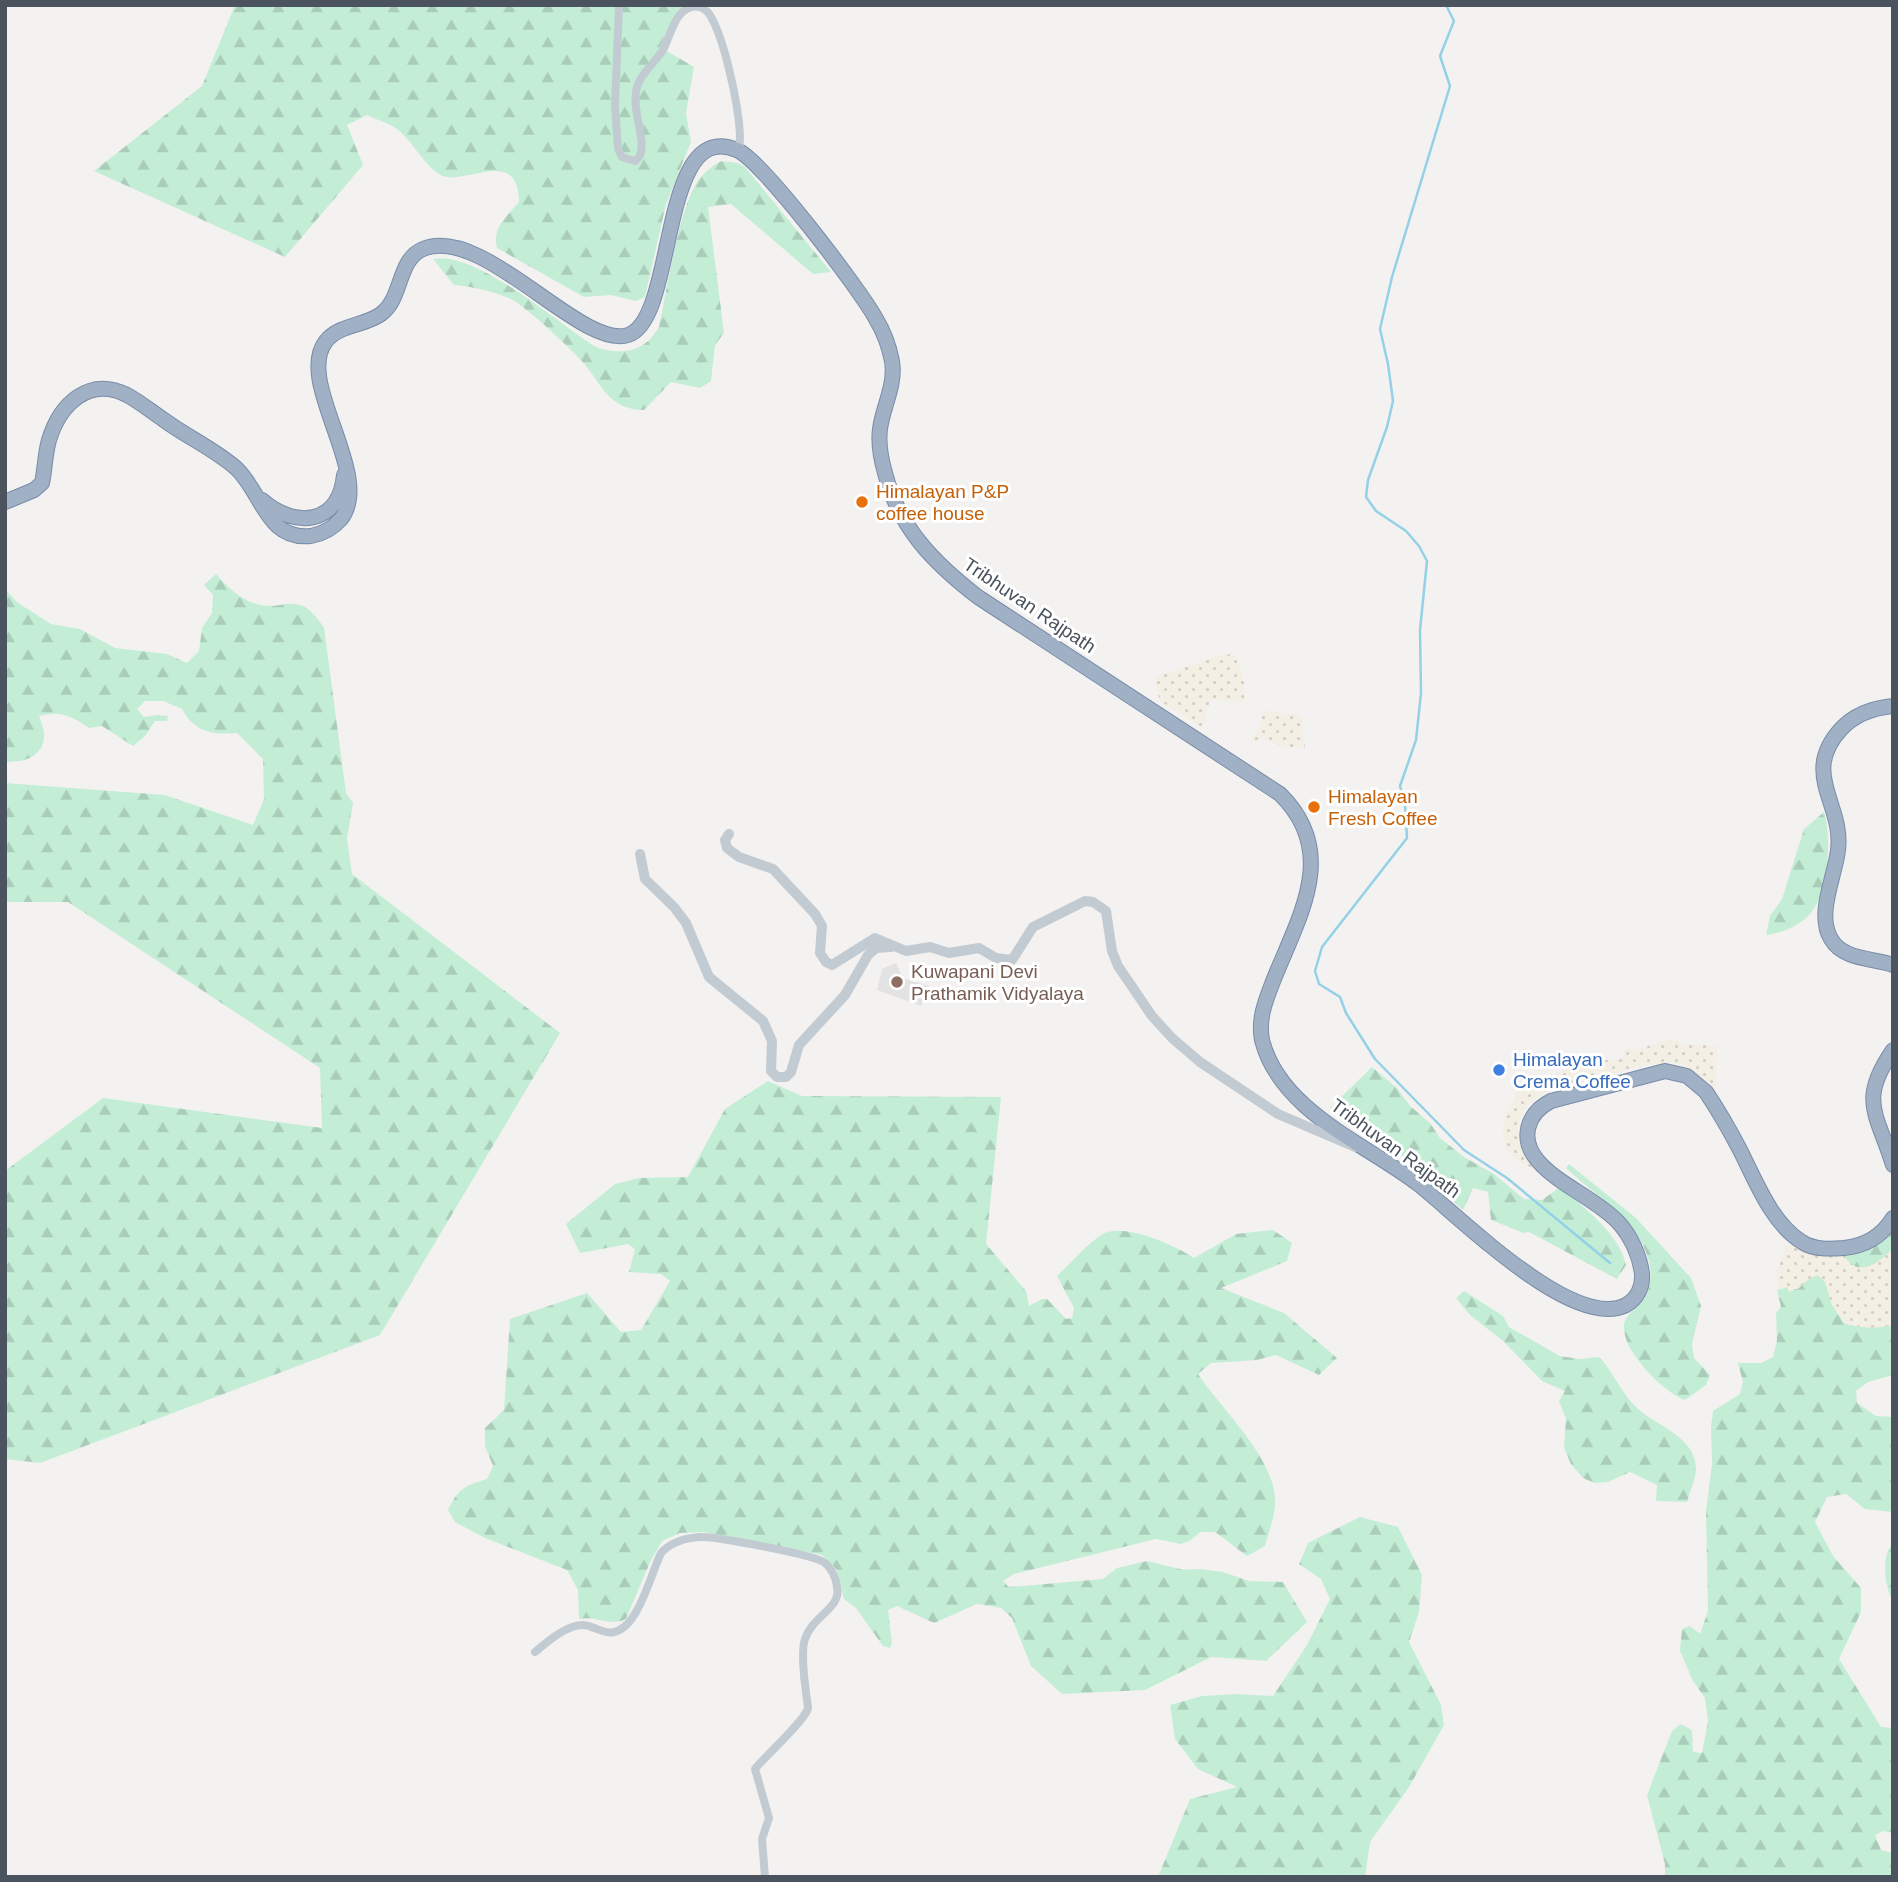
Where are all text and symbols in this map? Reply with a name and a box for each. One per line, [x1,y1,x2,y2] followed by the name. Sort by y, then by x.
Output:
[876,481,1009,524] place label: Himalayan P&P coffee house
[854,494,870,510] marker: Himalayan P&P coffee house
[960,553,1100,657] street label: Tribhuvan Rajpath
[1328,786,1437,829] place label: Himalayan Fresh Coffee
[1306,799,1322,815] marker: Himalayan Fresh Coffee
[911,961,1084,1004] place label: Kuwapani Devi Prathamik Vidyalaya
[889,974,905,990] marker: Kuwapani Devi Prathamik Vidyalaya
[1513,1049,1631,1092] place label: Himalayan Crema Coffee
[1491,1062,1507,1078] marker: Himalayan Crema Coffee
[1327,1094,1464,1202] street label: Tribhuvan Rajpath

